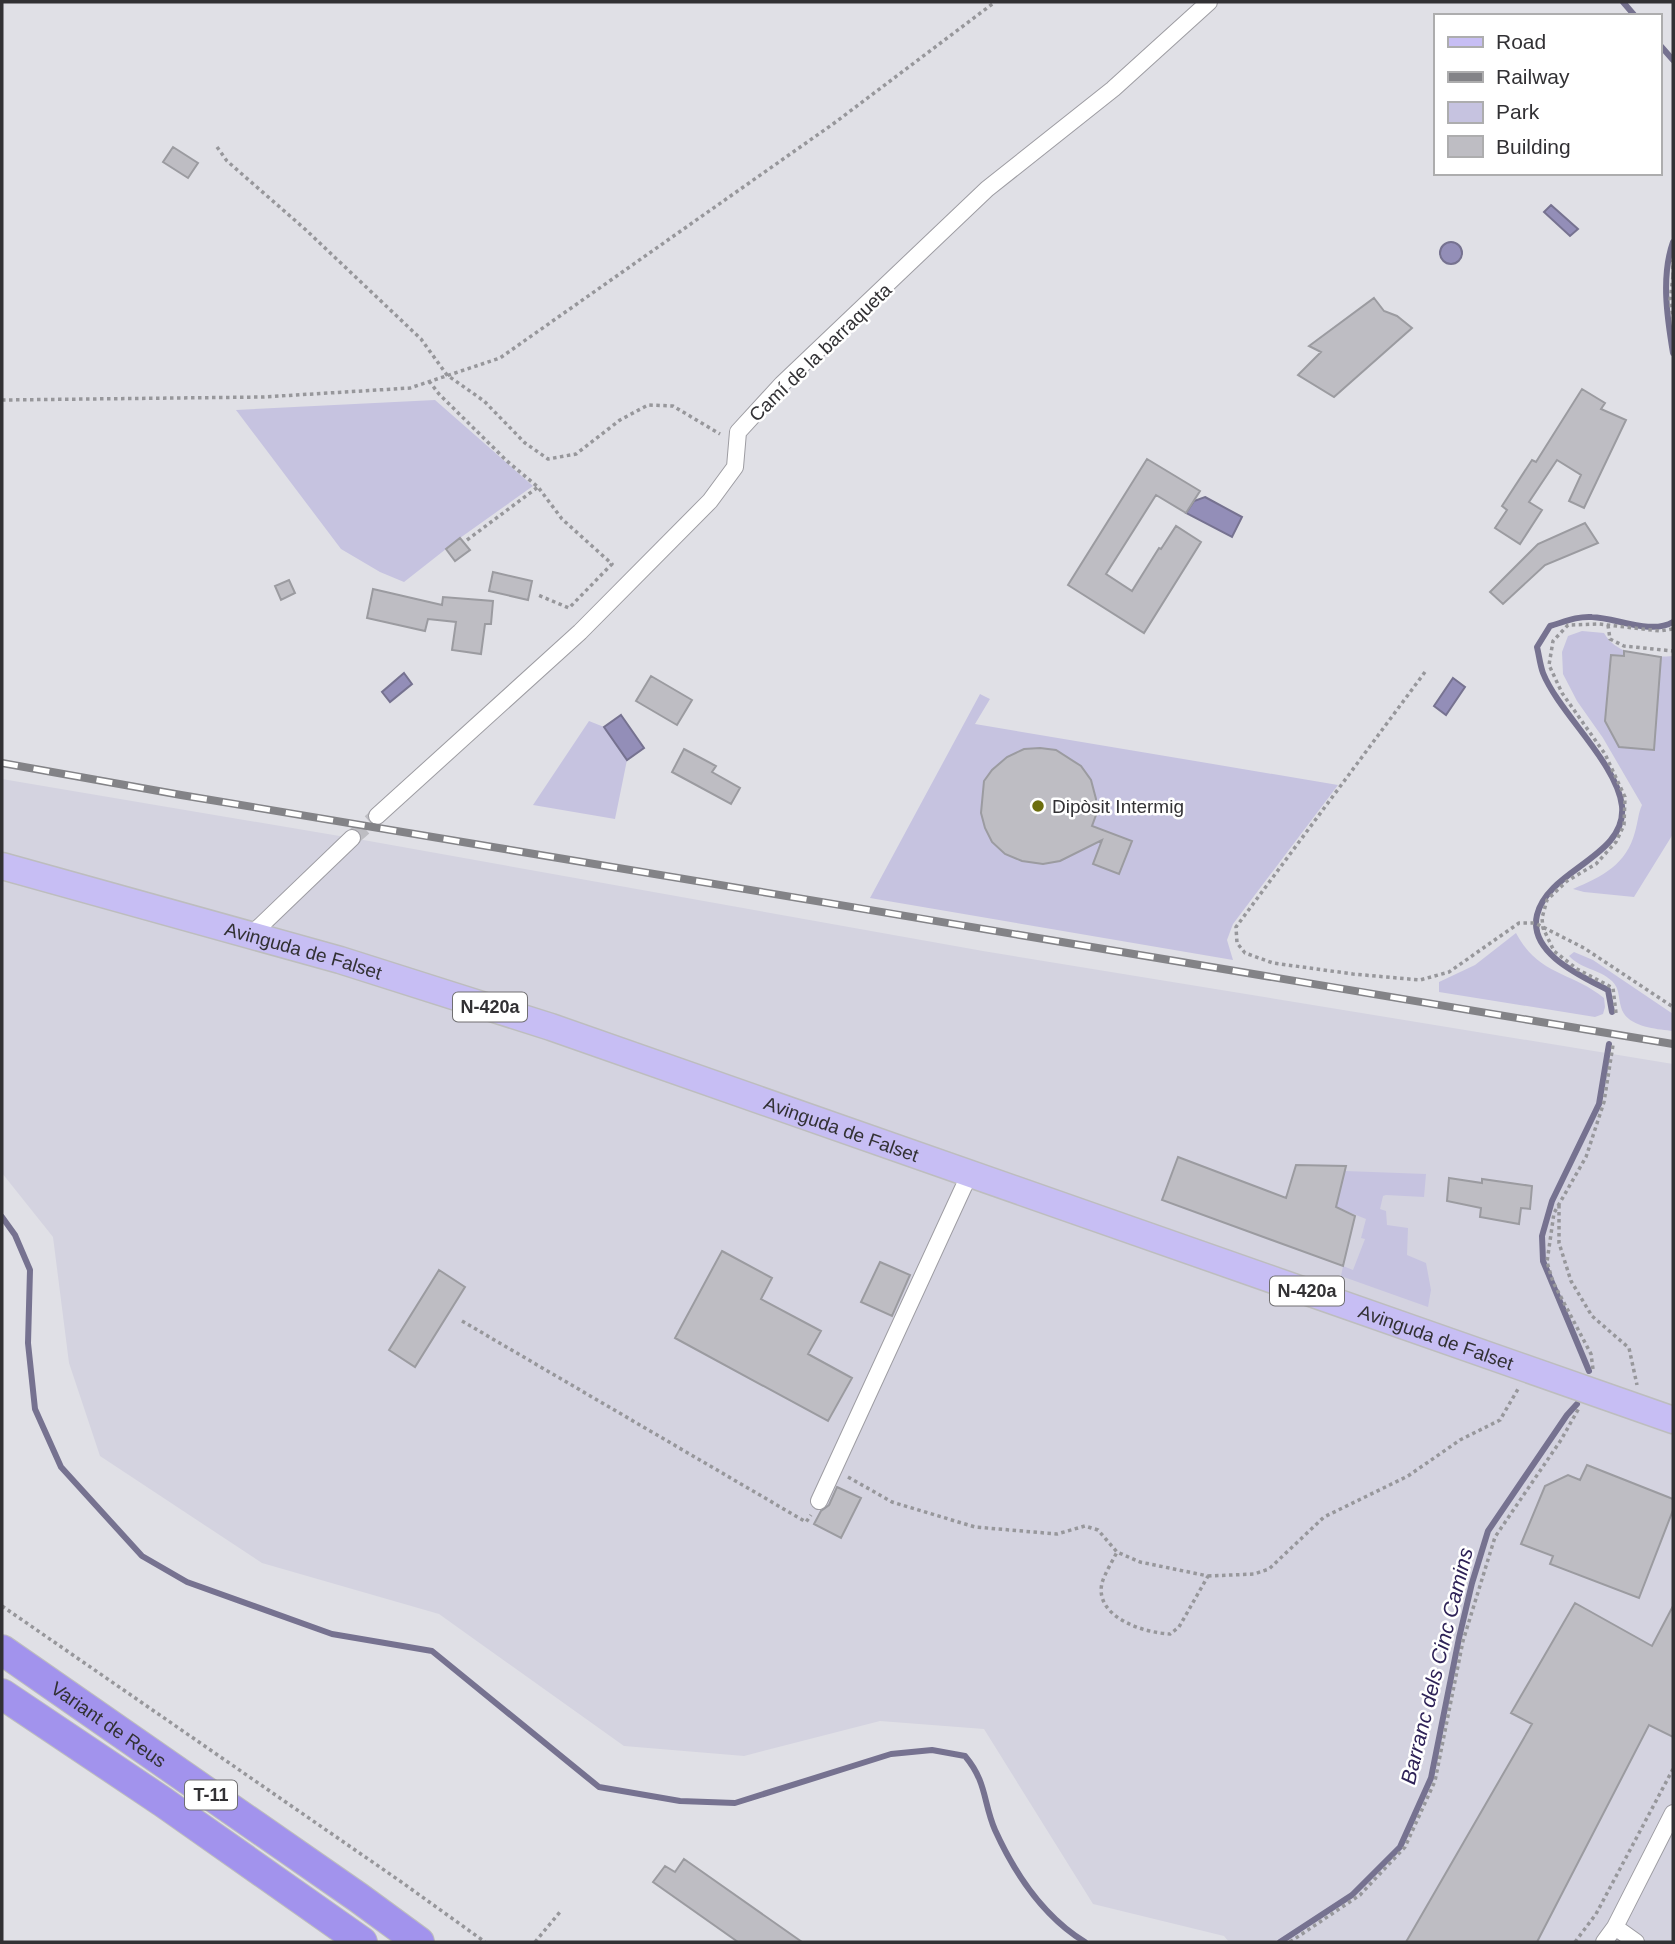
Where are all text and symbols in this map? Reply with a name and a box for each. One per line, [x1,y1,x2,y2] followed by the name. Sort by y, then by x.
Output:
[1434,14,1661,175] legend
[1496,30,1546,53] text: Road
[1496,65,1570,88] text: Railway
[1496,100,1540,123] text: Park
[1496,135,1571,158] text: Building
[745,279,896,426] street label: Camí de la barraqueta
[1052,796,1184,817] place label: Dipòsit Intermig
[1030,798,1046,814] marker: Dipòsit Intermig
[222,918,385,984] street label: Avinguda de Falset
[453,992,527,1022] road number: N-420a
[761,1092,922,1166] street label: Avinguda de Falset
[1270,1276,1344,1306] road number: N-420a
[1356,1301,1517,1374] street label: Avinguda de Falset
[1396,1545,1477,1786] water label: Barranc dels Cinc Camins
[47,1677,170,1772] street label: Variant de Reus
[185,1780,237,1810] road number: T-11

